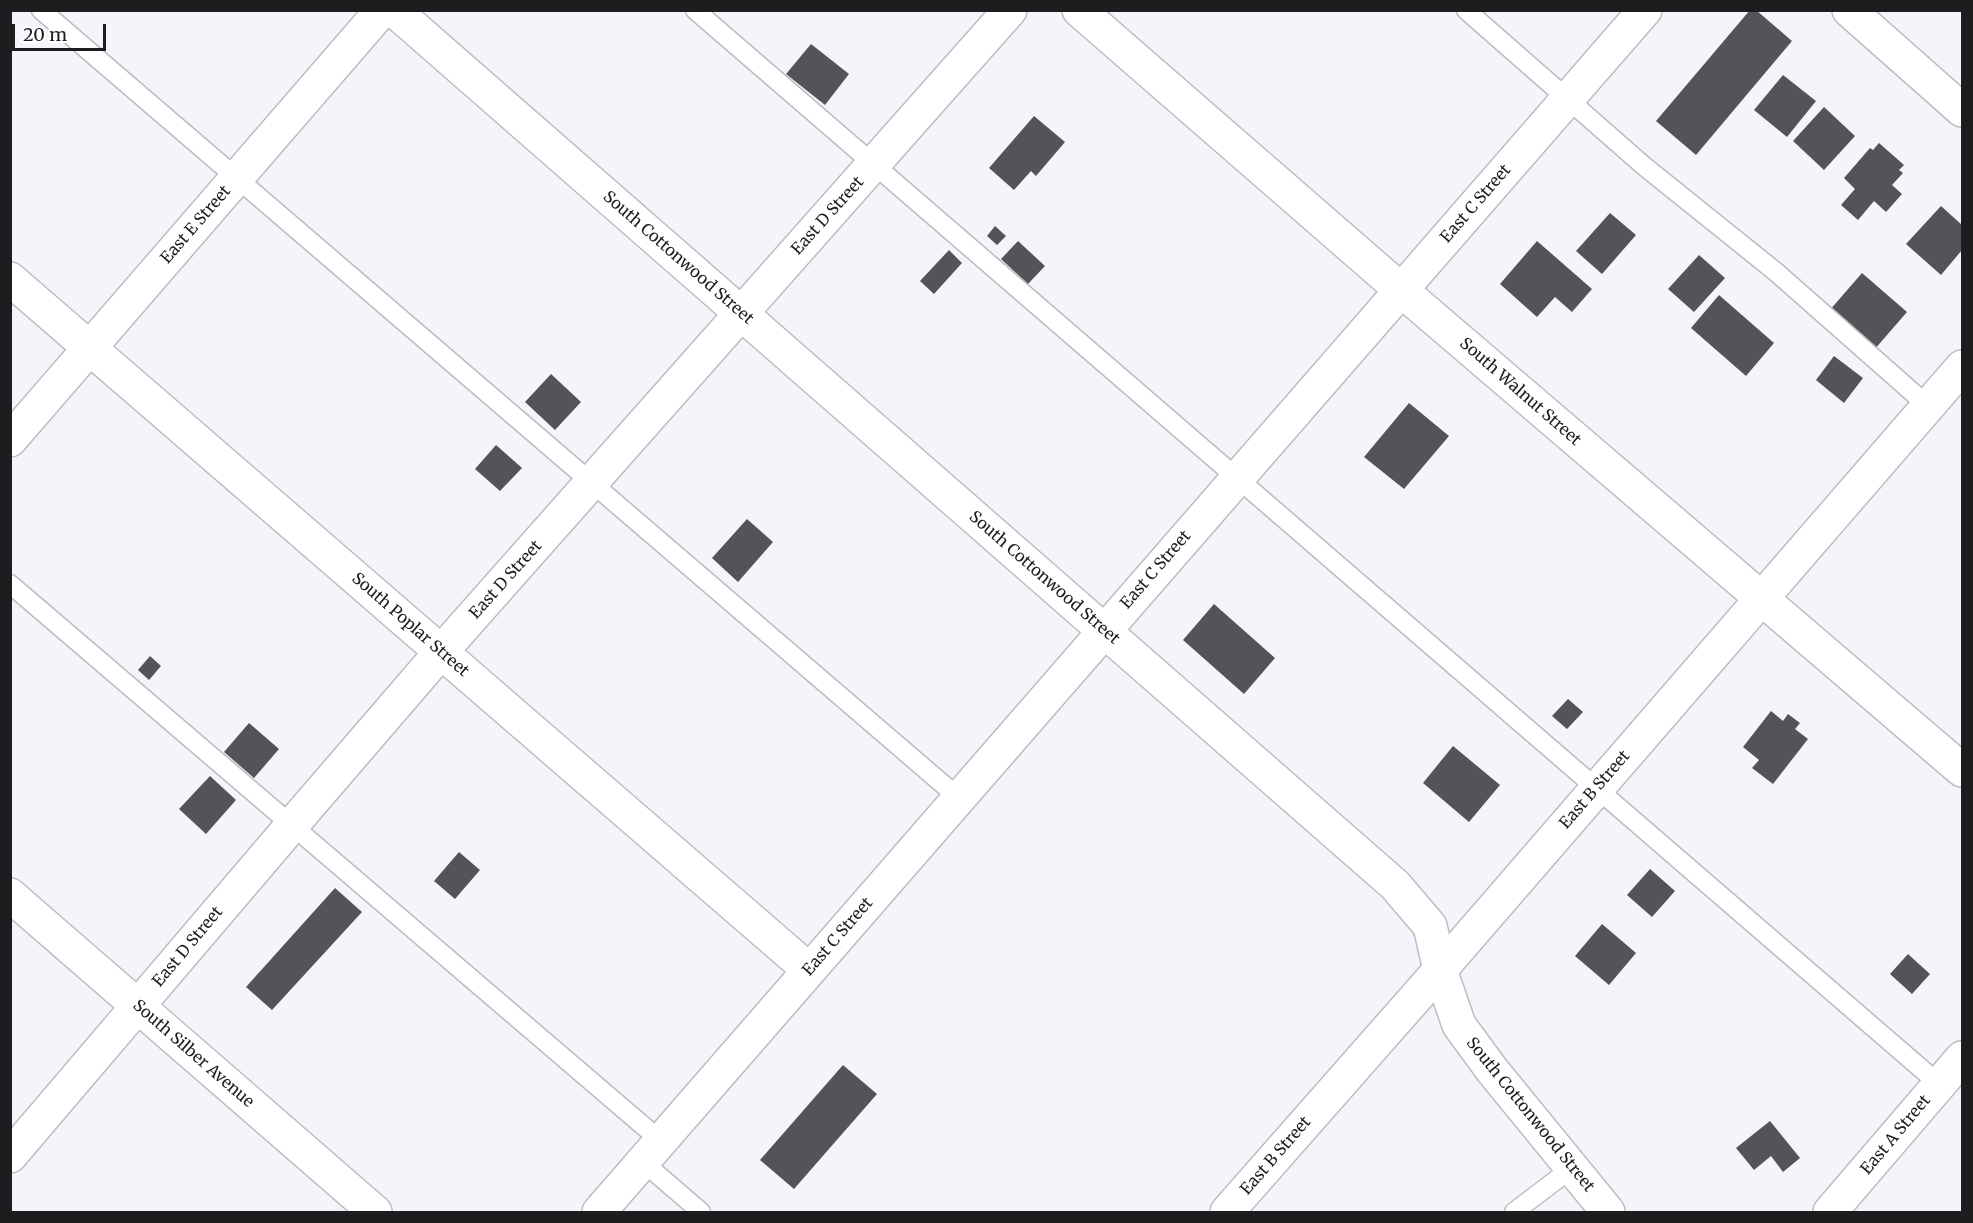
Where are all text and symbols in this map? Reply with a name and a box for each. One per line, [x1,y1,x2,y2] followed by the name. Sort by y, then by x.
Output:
[15,12,110,50] scale bar
[23,23,67,46] text: 20 m
[1437,161,1515,247] street label: East C Street
[788,173,868,259] street label: East D Street
[157,182,235,268] street label: East E Street
[599,187,757,329] street label: South Cottonwood Street
[1455,334,1585,450] street label: South Walnut Street
[965,507,1123,649] street label: South Cottonwood Street
[1117,527,1195,613] street label: East C Street
[466,537,546,623] street label: East D Street
[348,569,472,681] street label: South Poplar Street
[1556,747,1634,833] street label: East B Street
[799,894,877,980] street label: East C Street
[149,903,227,991] street label: East D Street
[129,996,257,1112] street label: South Silber Avenue
[1462,1034,1598,1196] street label: South Cottonwood Street
[1857,1091,1935,1179] street label: East A Street
[1237,1113,1315,1199] street label: East B Street

